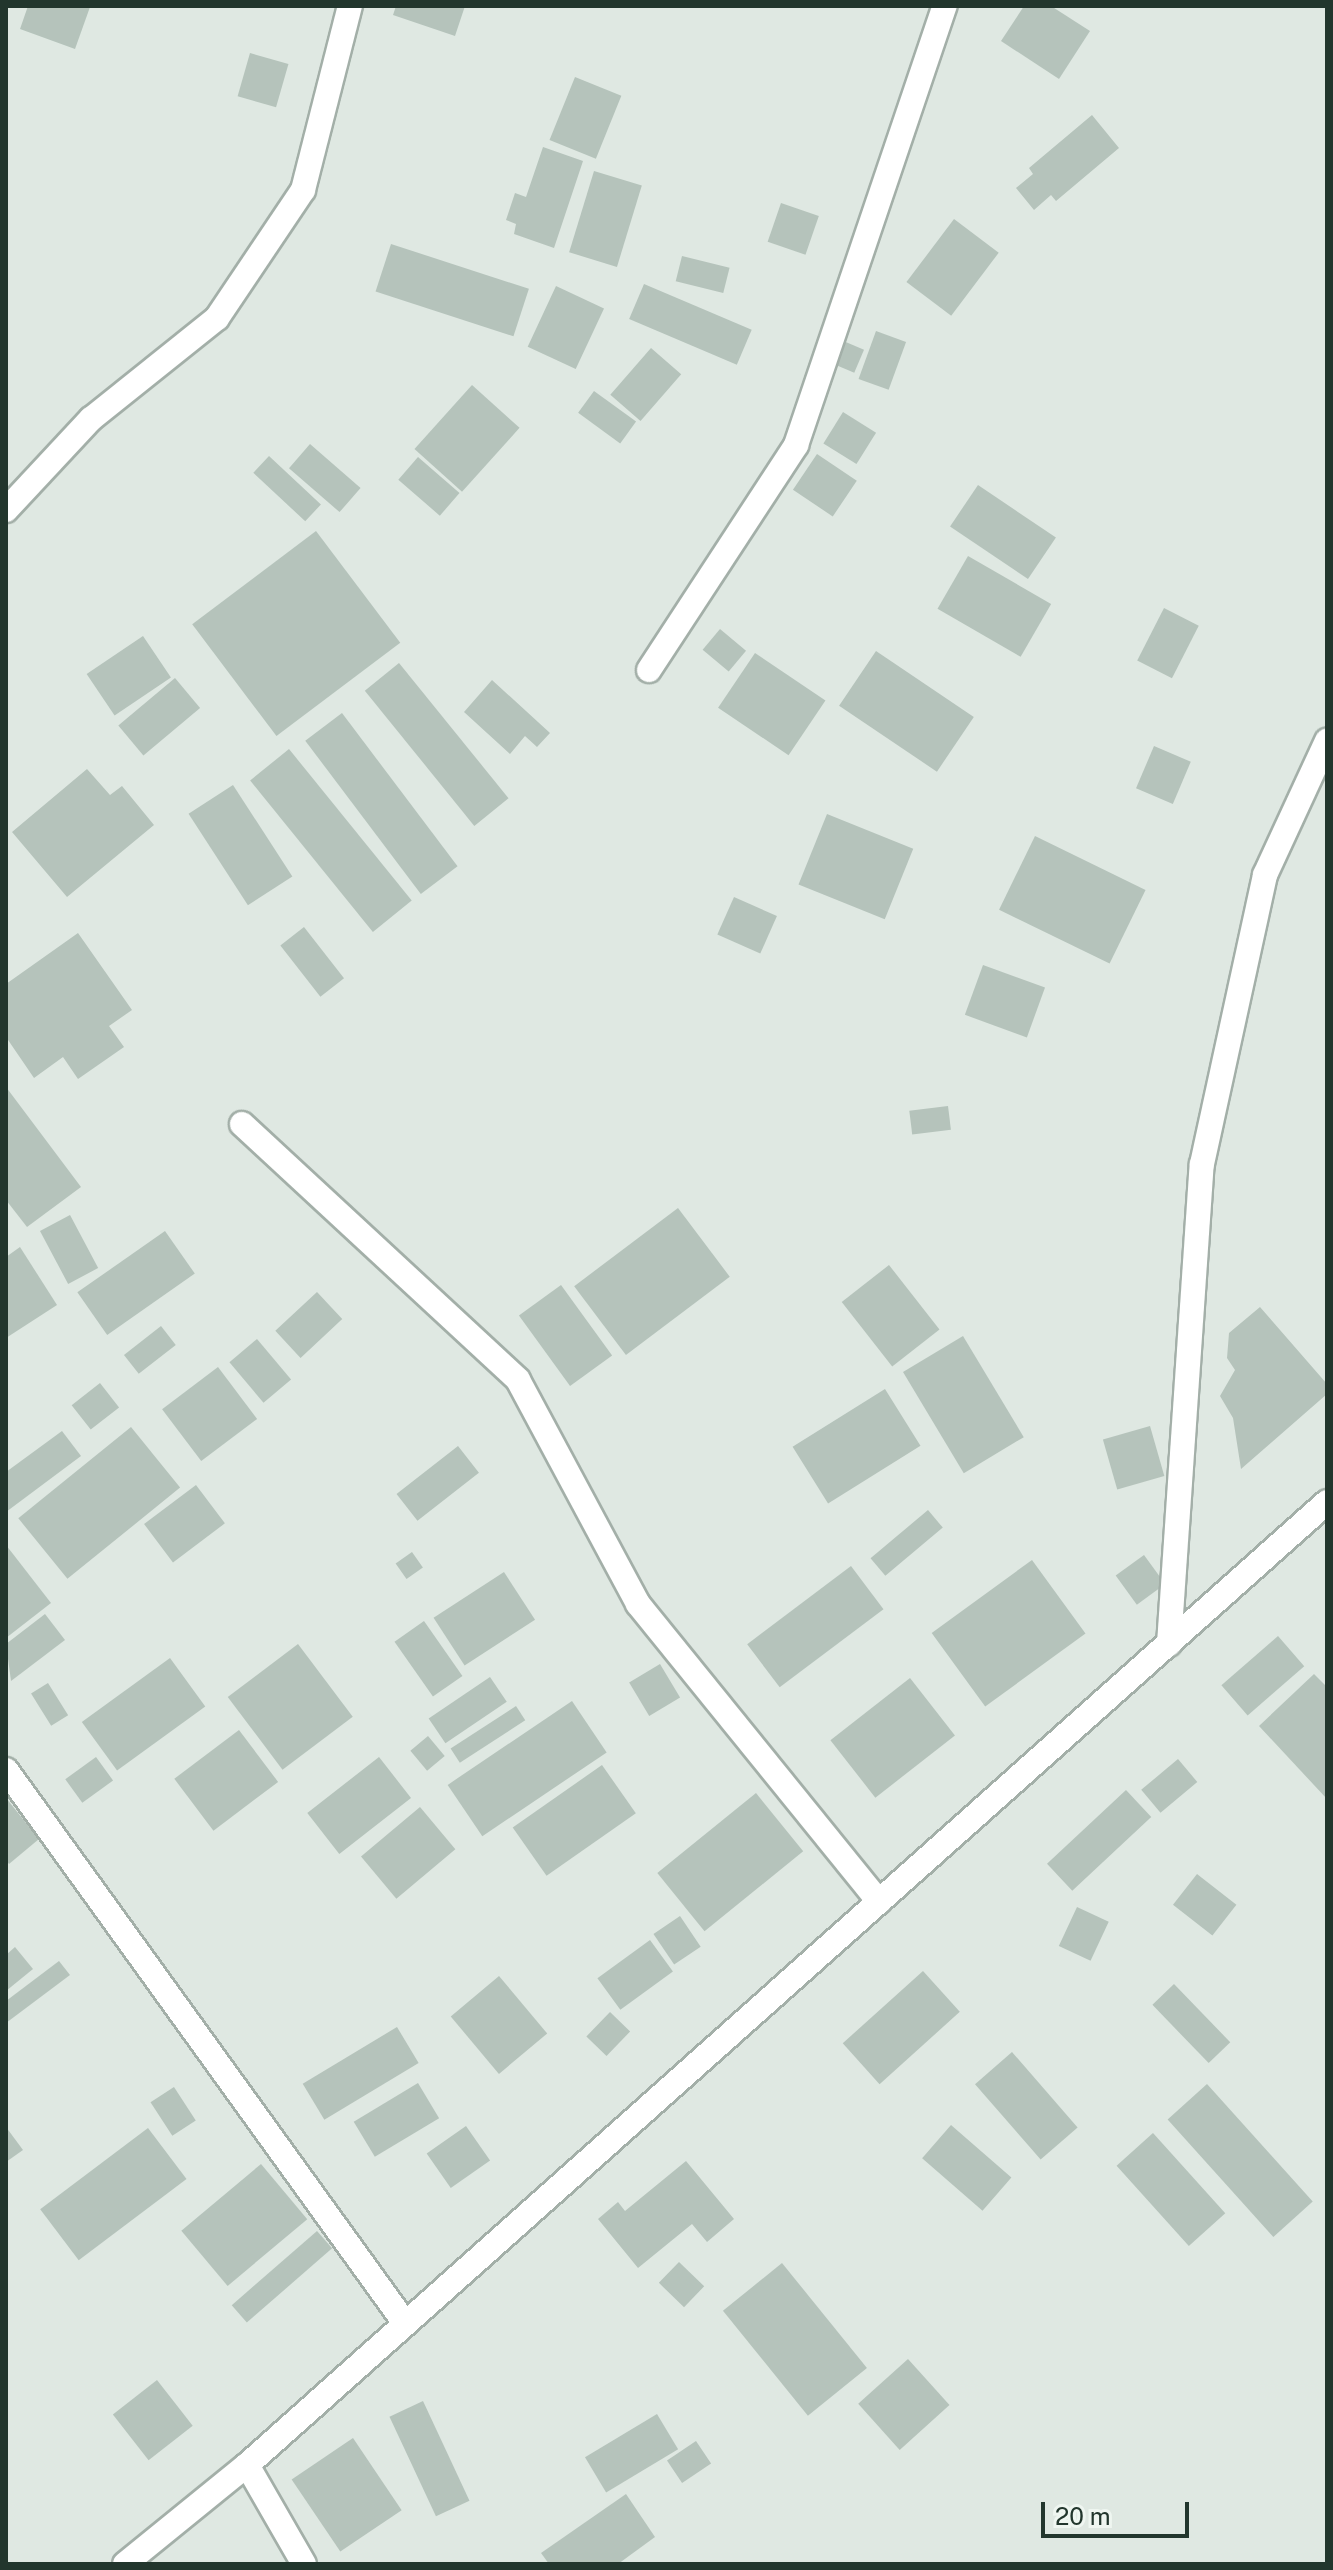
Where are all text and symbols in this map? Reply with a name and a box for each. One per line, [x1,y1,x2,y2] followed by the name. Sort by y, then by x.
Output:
[1045,2486,1193,2536] scale bar
[1055,2502,1111,2530] text: 20 m

